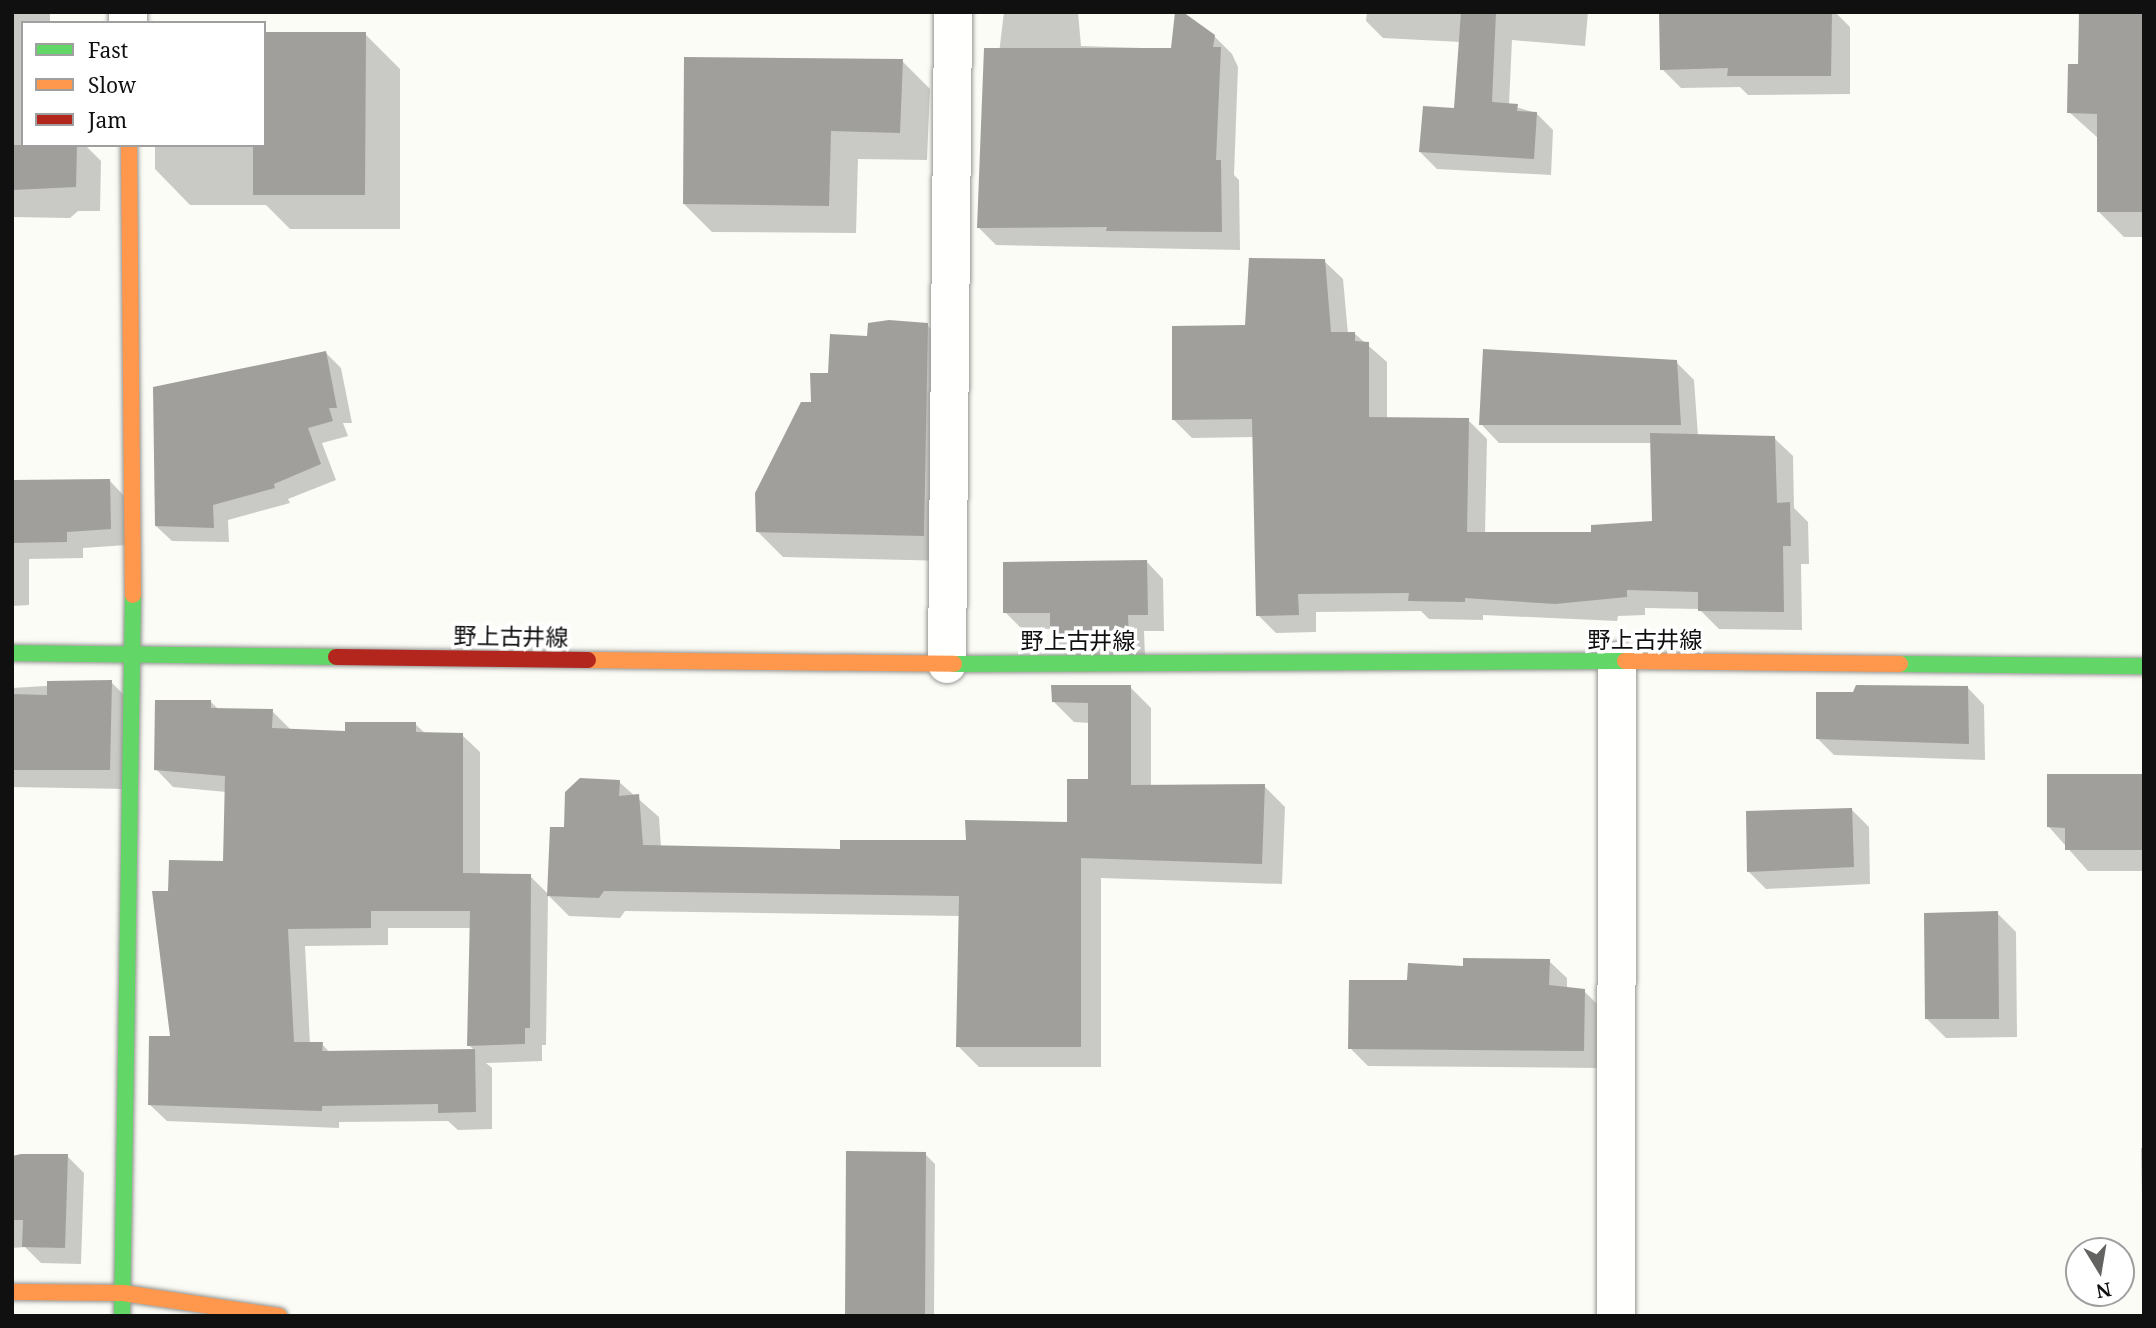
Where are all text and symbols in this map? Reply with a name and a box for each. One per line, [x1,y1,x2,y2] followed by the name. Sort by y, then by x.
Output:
[21,21,266,147] legend
[88,36,128,64] text: Fast
[88,71,136,99] text: Slow
[88,106,127,134] text: Jam
[453,621,569,651] street label: 野上古井線
[1588,625,1702,653] street label: 野上古井線
[1021,626,1135,654] street label: 野上古井線
[2065,1237,2135,1307] north arrow
[2094,1276,2113,1305] text: N

